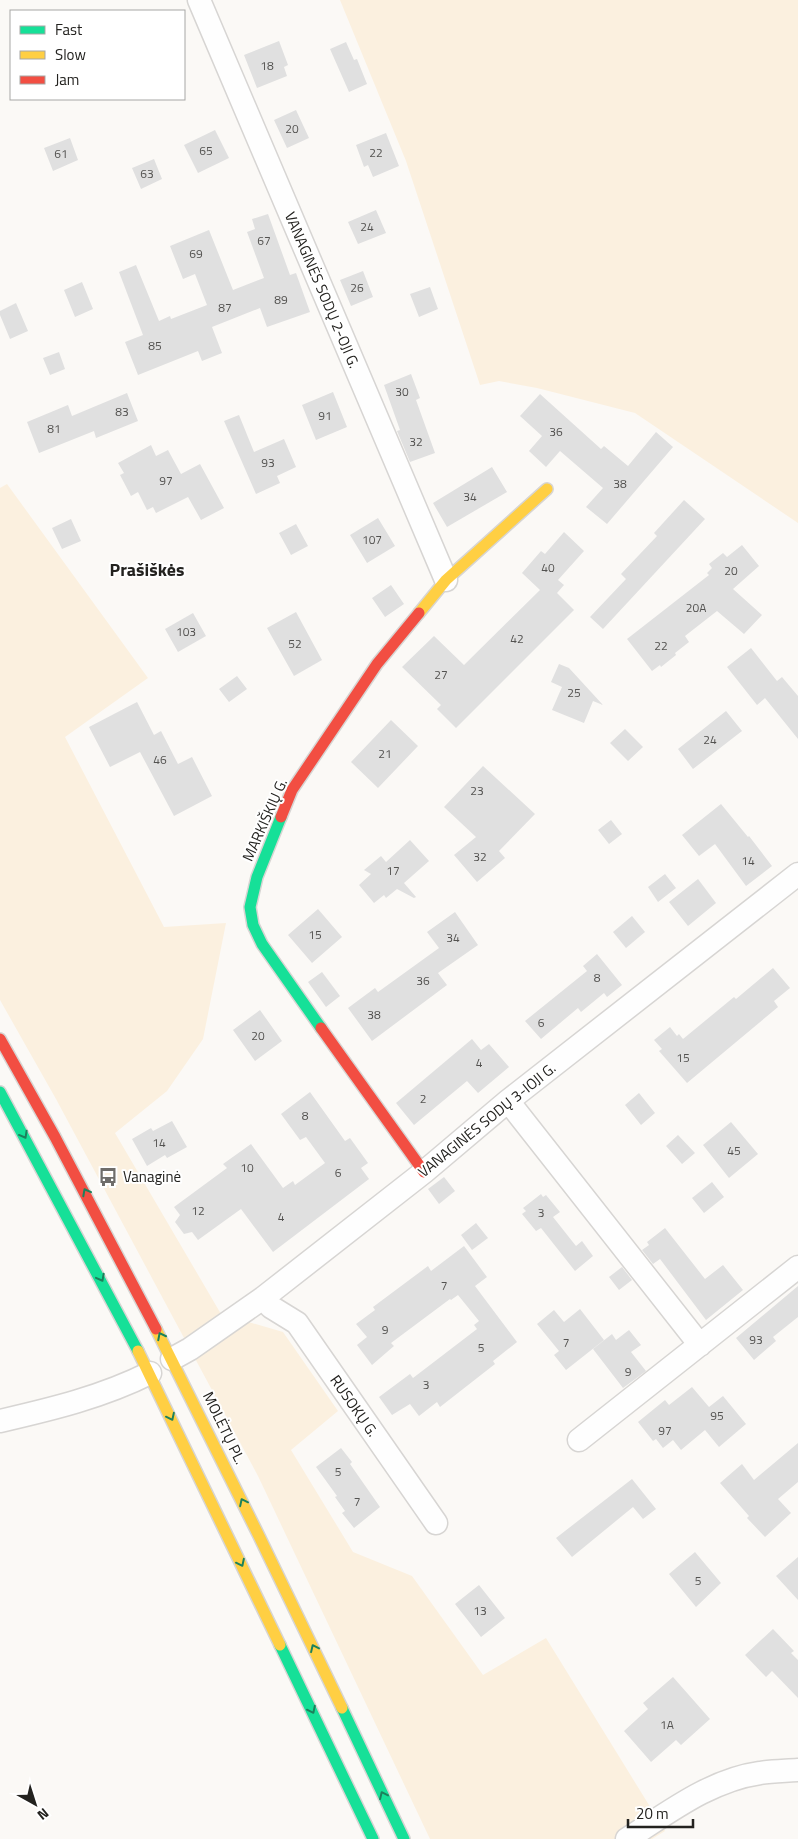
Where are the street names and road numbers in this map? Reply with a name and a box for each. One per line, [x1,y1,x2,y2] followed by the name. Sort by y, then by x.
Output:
[279,208,366,372] street label: VANAGINĖS SODŲ 2-OJI G.
[236,775,293,865] street label: MARKIŠKIŲ G.
[413,1057,561,1183] street label: VANAGINĖS SODŲ 3-IOJI G.
[325,1370,384,1441] street label: RUSOKŲ G.
[197,1388,252,1468] street label: MOLĖTŲ PL.

